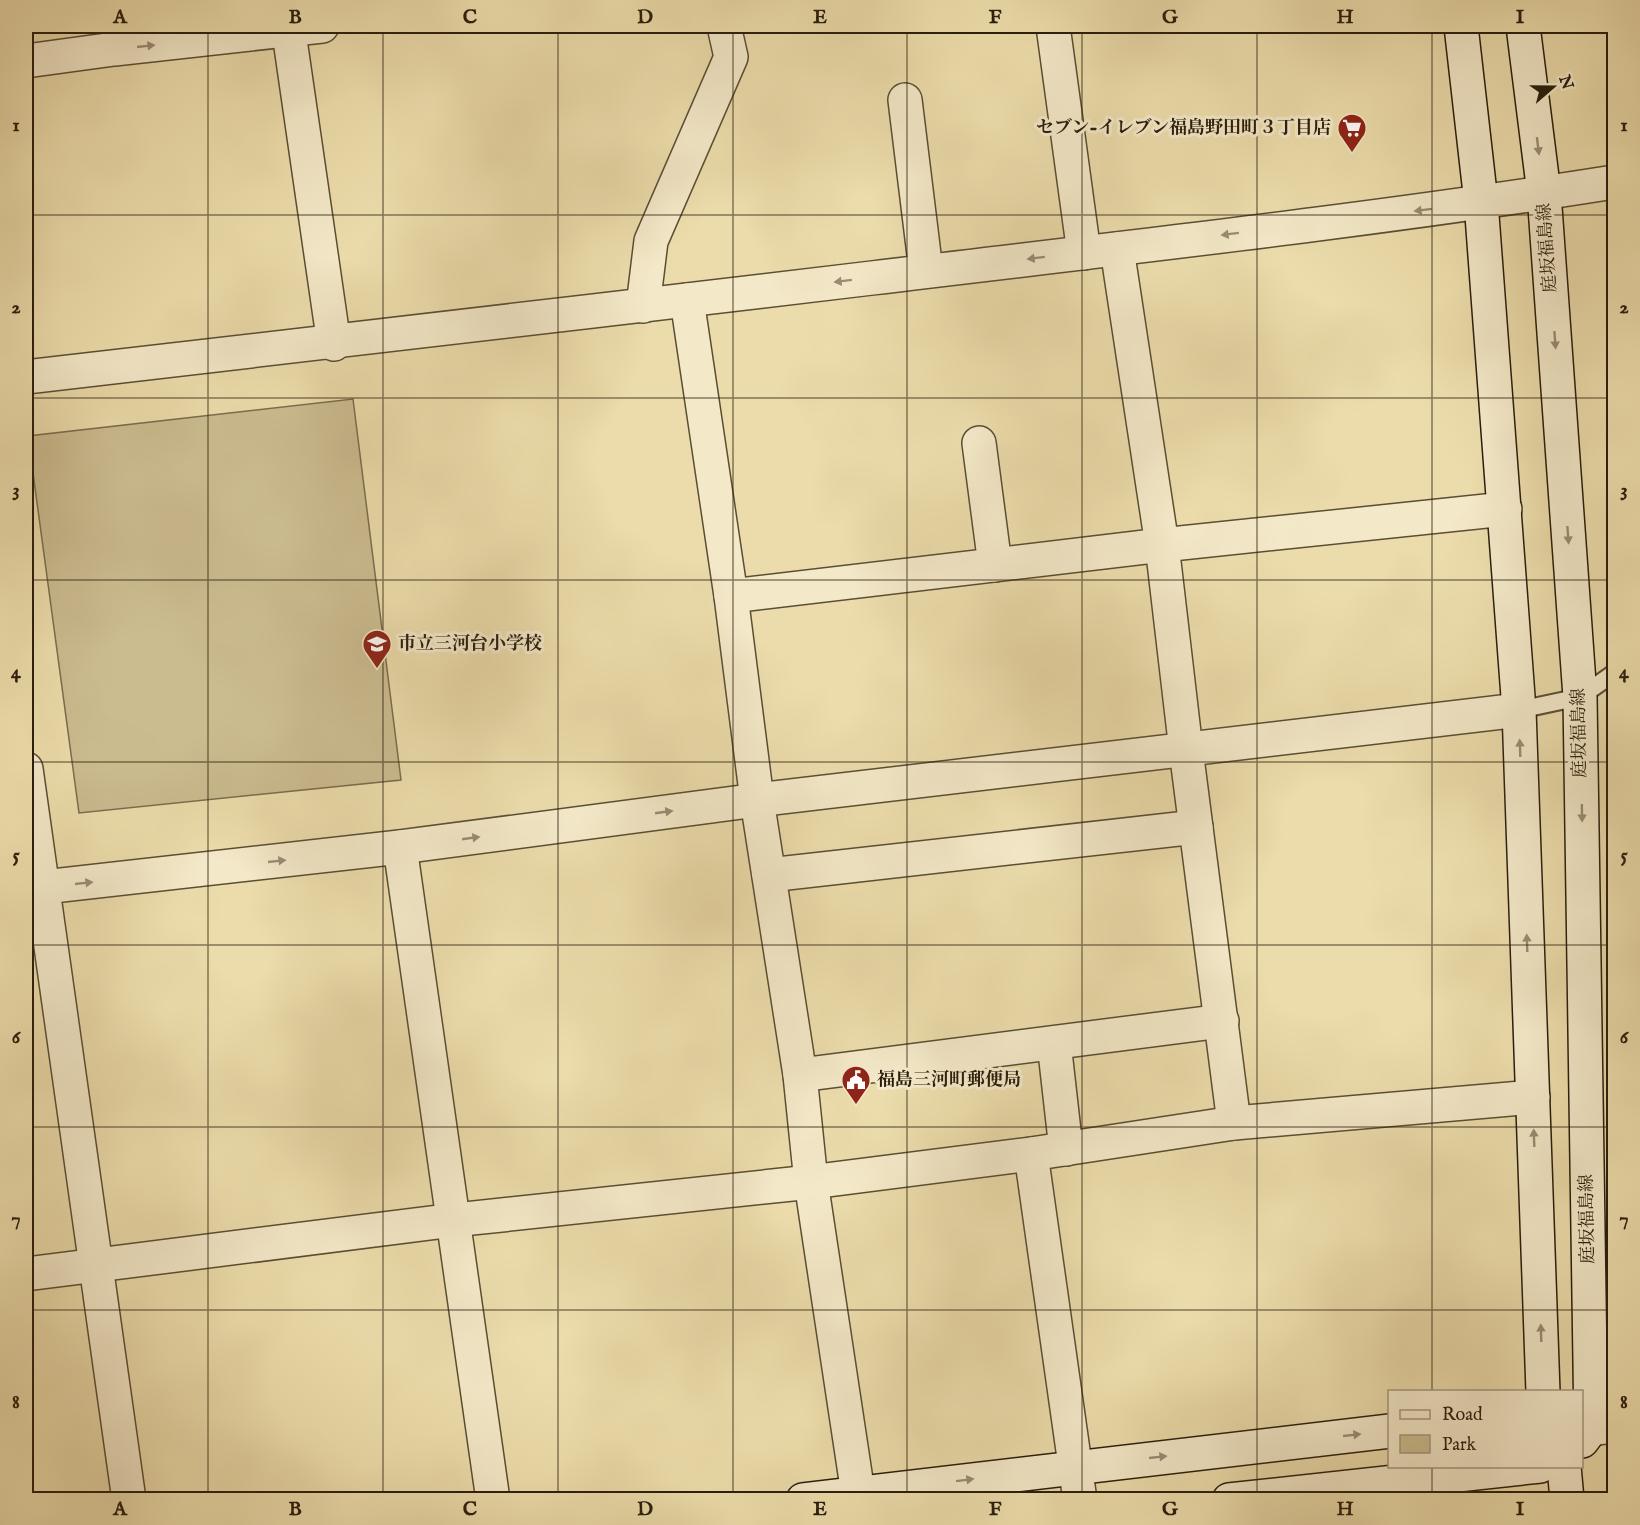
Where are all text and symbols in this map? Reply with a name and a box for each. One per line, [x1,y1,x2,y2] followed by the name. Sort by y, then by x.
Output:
[112,5,128,30] text: A
[288,5,302,30] text: B
[463,5,477,30] text: C
[637,5,653,30] text: D
[813,5,827,30] text: E
[989,5,1002,30] text: F
[1162,5,1179,30] text: G
[1336,5,1354,30] text: H
[1516,5,1525,30] text: I
[137,41,156,50] one-way arrow
[1523,57,1583,117] north arrow
[1553,72,1577,93] text: N
[1336,112,1368,154] supermarket icon: セブン-イレブン福島野田町３丁目店
[12,113,20,138] text: 1
[1620,113,1628,138] text: 1
[1036,117,1331,140] place label: セブン-イレブン福島野田町３丁目店
[1534,137,1543,156] one-way arrow
[1533,202,1563,294] street label: 庭坂福島線
[1414,205,1433,214] one-way arrow
[1220,230,1239,239] one-way arrow
[1027,254,1046,263] one-way arrow
[833,276,852,286] one-way arrow
[11,295,21,320] text: 2
[1619,295,1629,320] text: 2
[1550,331,1559,350] one-way arrow
[12,478,20,503] text: 3
[1620,478,1628,503] text: 3
[1564,525,1573,544] one-way arrow
[361,628,393,670] school or university icon: 市立三河台小学校
[398,633,542,656] place label: 市立三河台小学校
[11,660,22,685] text: 4
[1619,660,1630,685] text: 4
[1568,688,1592,778] street label: 庭坂福島線
[1516,739,1525,758] one-way arrow
[1577,804,1587,823] one-way arrow
[655,808,674,817] one-way arrow
[462,833,481,843] one-way arrow
[12,843,20,868] text: 5
[1620,843,1628,868] text: 5
[268,856,287,866] one-way arrow
[74,878,93,888] one-way arrow
[1523,934,1532,953] one-way arrow
[12,1025,22,1050] text: 6
[1620,1025,1630,1050] text: 6
[840,1064,872,1106] public building icon: 福島三河町郵便局
[877,1069,1021,1092] place label: 福島三河町郵便局
[1530,1129,1539,1148] one-way arrow
[1576,1174,1600,1264] street label: 庭坂福島線
[11,1207,21,1232] text: 7
[1619,1207,1629,1232] text: 7
[1536,1324,1545,1343] one-way arrow
[12,1390,20,1415] text: 8
[1388,1390,1583,1468] legend
[1620,1390,1628,1415] text: 8
[1442,1404,1483,1427] text: Road
[1343,1430,1362,1440] one-way arrow
[1442,1434,1477,1457] text: Park
[1149,1452,1168,1462] one-way arrow
[955,1475,974,1485] one-way arrow
[112,1497,128,1522] text: A
[288,1497,302,1522] text: B
[463,1497,477,1522] text: C
[637,1497,653,1522] text: D
[813,1497,827,1522] text: E
[989,1497,1002,1522] text: F
[1162,1497,1179,1522] text: G
[1336,1497,1354,1522] text: H
[1516,1497,1525,1522] text: I

